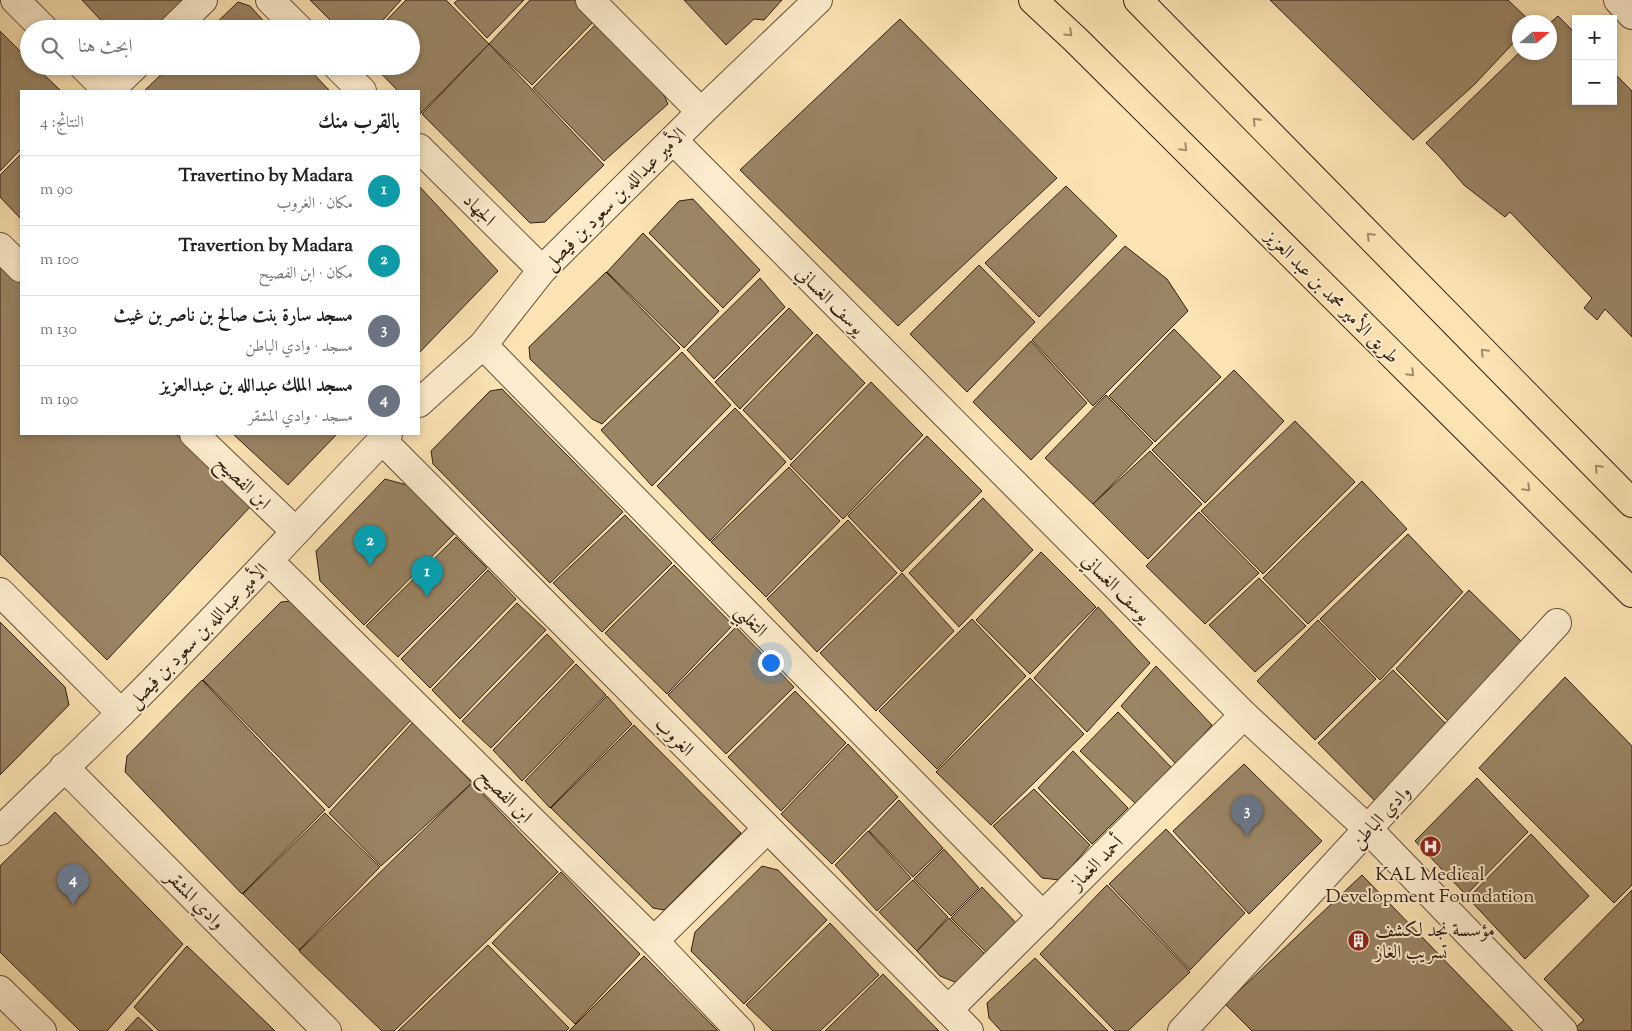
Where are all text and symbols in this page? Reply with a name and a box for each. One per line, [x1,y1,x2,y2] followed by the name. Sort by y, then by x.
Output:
[1512,15,1557,60] north arrow
[1572,15,1617,105] map controls
[1572,15,1617,60] button: +
[20,20,420,75] search box
[1063,27,1072,36] one-way arrow
[38,34,66,62] icon: search
[78,34,133,61] text: ابحث هنا
[1572,60,1617,105] button: −
[318,108,400,138] text: بالقرب منك
[40,112,84,135] text: النتائج: 4
[1253,117,1262,126] one-way arrow
[537,121,693,277] street label: الأمير عبدالله بن سعود بن فيصل
[1178,142,1187,151] one-way arrow
[179,163,353,190] text: Travertino by Madara
[40,179,73,202] text: 90 m
[381,179,387,202] text: 1
[456,188,501,233] street label: الجهاد
[276,193,353,216] text: مكان · الغروب
[1257,222,1406,371] street label: طريق الأمير محمد بن عبد العزيز
[178,233,353,260] text: Travertion by Madara
[1367,233,1376,242] one-way arrow
[40,249,79,272] text: 100 m
[380,249,388,272] text: 2
[789,261,871,343] street label: يوسف الغساني
[258,263,353,286] text: مكان · ابن الفصيح
[113,303,353,330] text: مسجد سارة بنت صالح بن ناصر بن غيث
[40,319,77,342] text: 130 m
[381,319,387,342] text: 3
[245,336,353,359] text: مسجد · وادي الباطن
[1481,349,1490,358] one-way arrow
[1405,367,1414,376] one-way arrow
[160,373,353,400] text: مسجد الملك عبدالله بن عبدالعزيز
[40,389,78,412] text: 190 m
[380,389,388,412] text: 4
[248,406,353,429] text: مسجد · وادي المشقر
[207,451,276,518] street label: ابن الفصيح
[1595,465,1604,474] one-way arrow
[1521,482,1530,491] one-way arrow
[354,525,386,566] pin: 2
[1075,548,1157,630] street label: يوسف الغساني
[411,556,443,597] pin: 1
[121,557,275,715] street label: الأمير عبدالله بن سعود بن فيصل
[726,599,773,646] street label: التغلبي
[758,650,784,676] your location
[647,712,699,764] street label: الغروب
[469,763,538,832] street label: ابن الفصيح
[1345,780,1418,855] street label: وادي الباطن
[1231,795,1263,836] pin: 3
[1063,830,1131,898] street label: أحمد الغماز
[1418,835,1442,859] hospital icon: KAL Medical Development Foundation
[1326,862,1534,911] place label: KAL Medical Development Foundation
[57,864,89,905] pin: 4
[157,864,230,937] street label: وادي المشقر
[1373,918,1495,967] place label: مؤسسة نجد لكشف تسريب الغاز
[1347,928,1371,952] building icon: مؤسسة نجد لكشف تسريب الغاز

